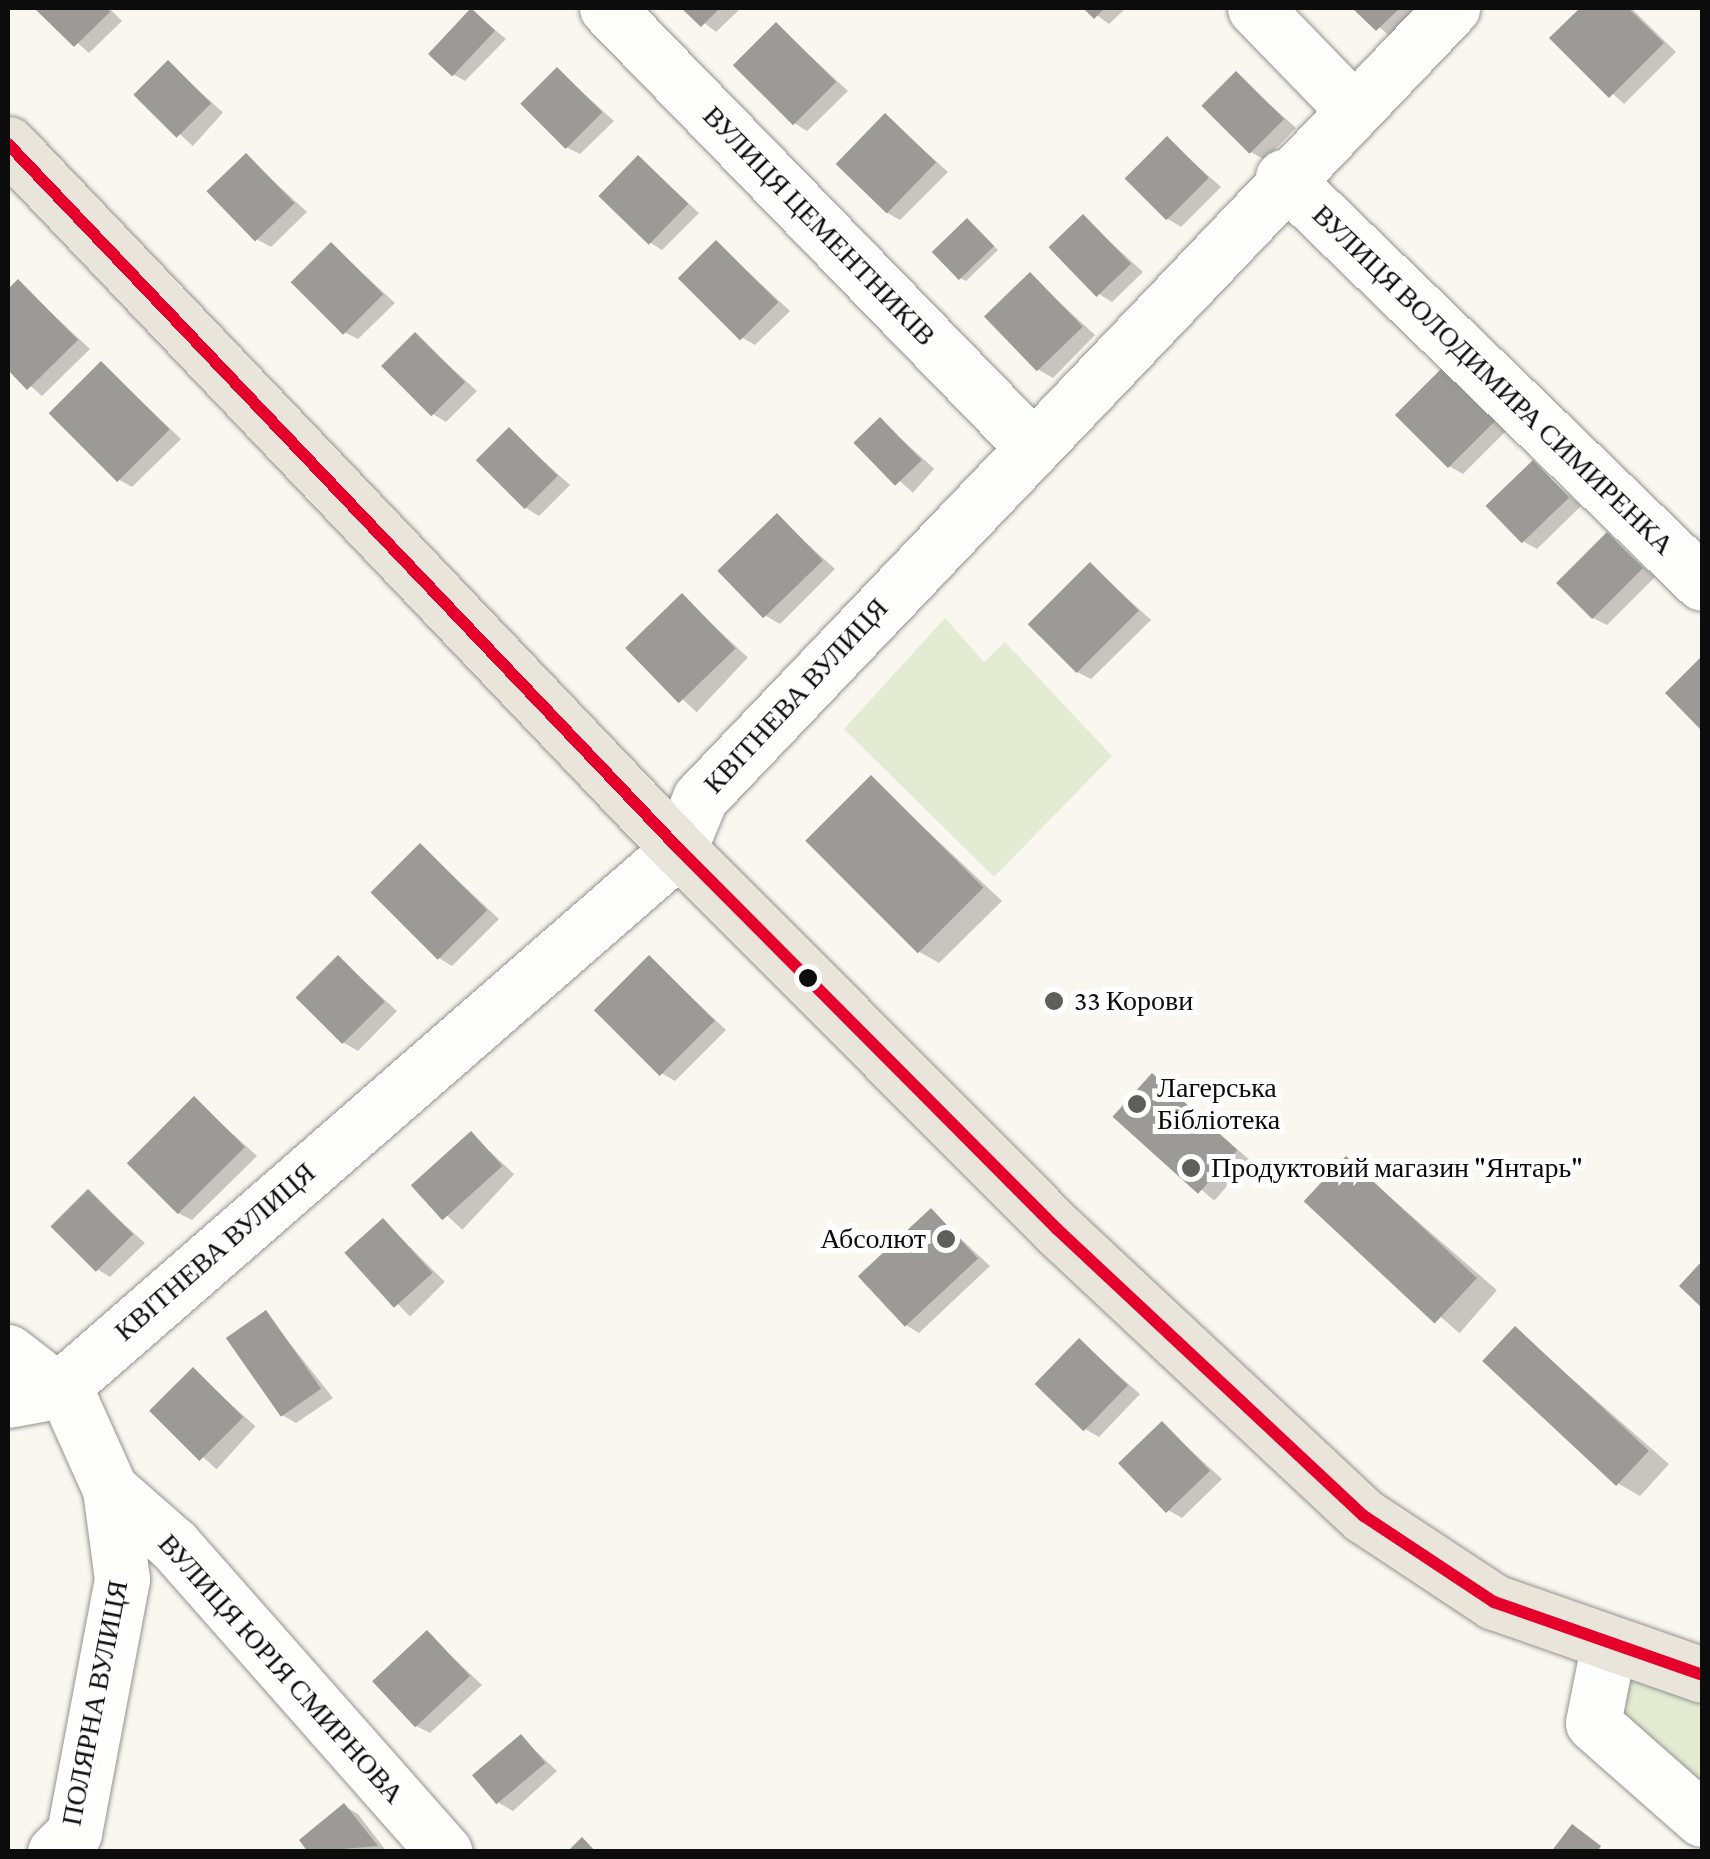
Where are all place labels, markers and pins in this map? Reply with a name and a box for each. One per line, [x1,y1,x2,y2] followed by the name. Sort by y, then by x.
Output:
[798,968,818,988] unlabelled marker
[1074,984,1193,1018] place label: 33 Корови
[1043,990,1065,1012] marker: 33 Корови
[1157,1071,1280,1137] place label: Лагерська Бібліотека
[1126,1093,1148,1115] marker: Лагерська Бібліотека
[1211,1151,1583,1185] place label: Продуктовий магазин "Янтарь"
[1180,1157,1202,1179] marker: Продуктовий магазин "Янтарь"
[820,1222,926,1256] place label: Абсолют
[935,1228,957,1250] marker: Абсолют

